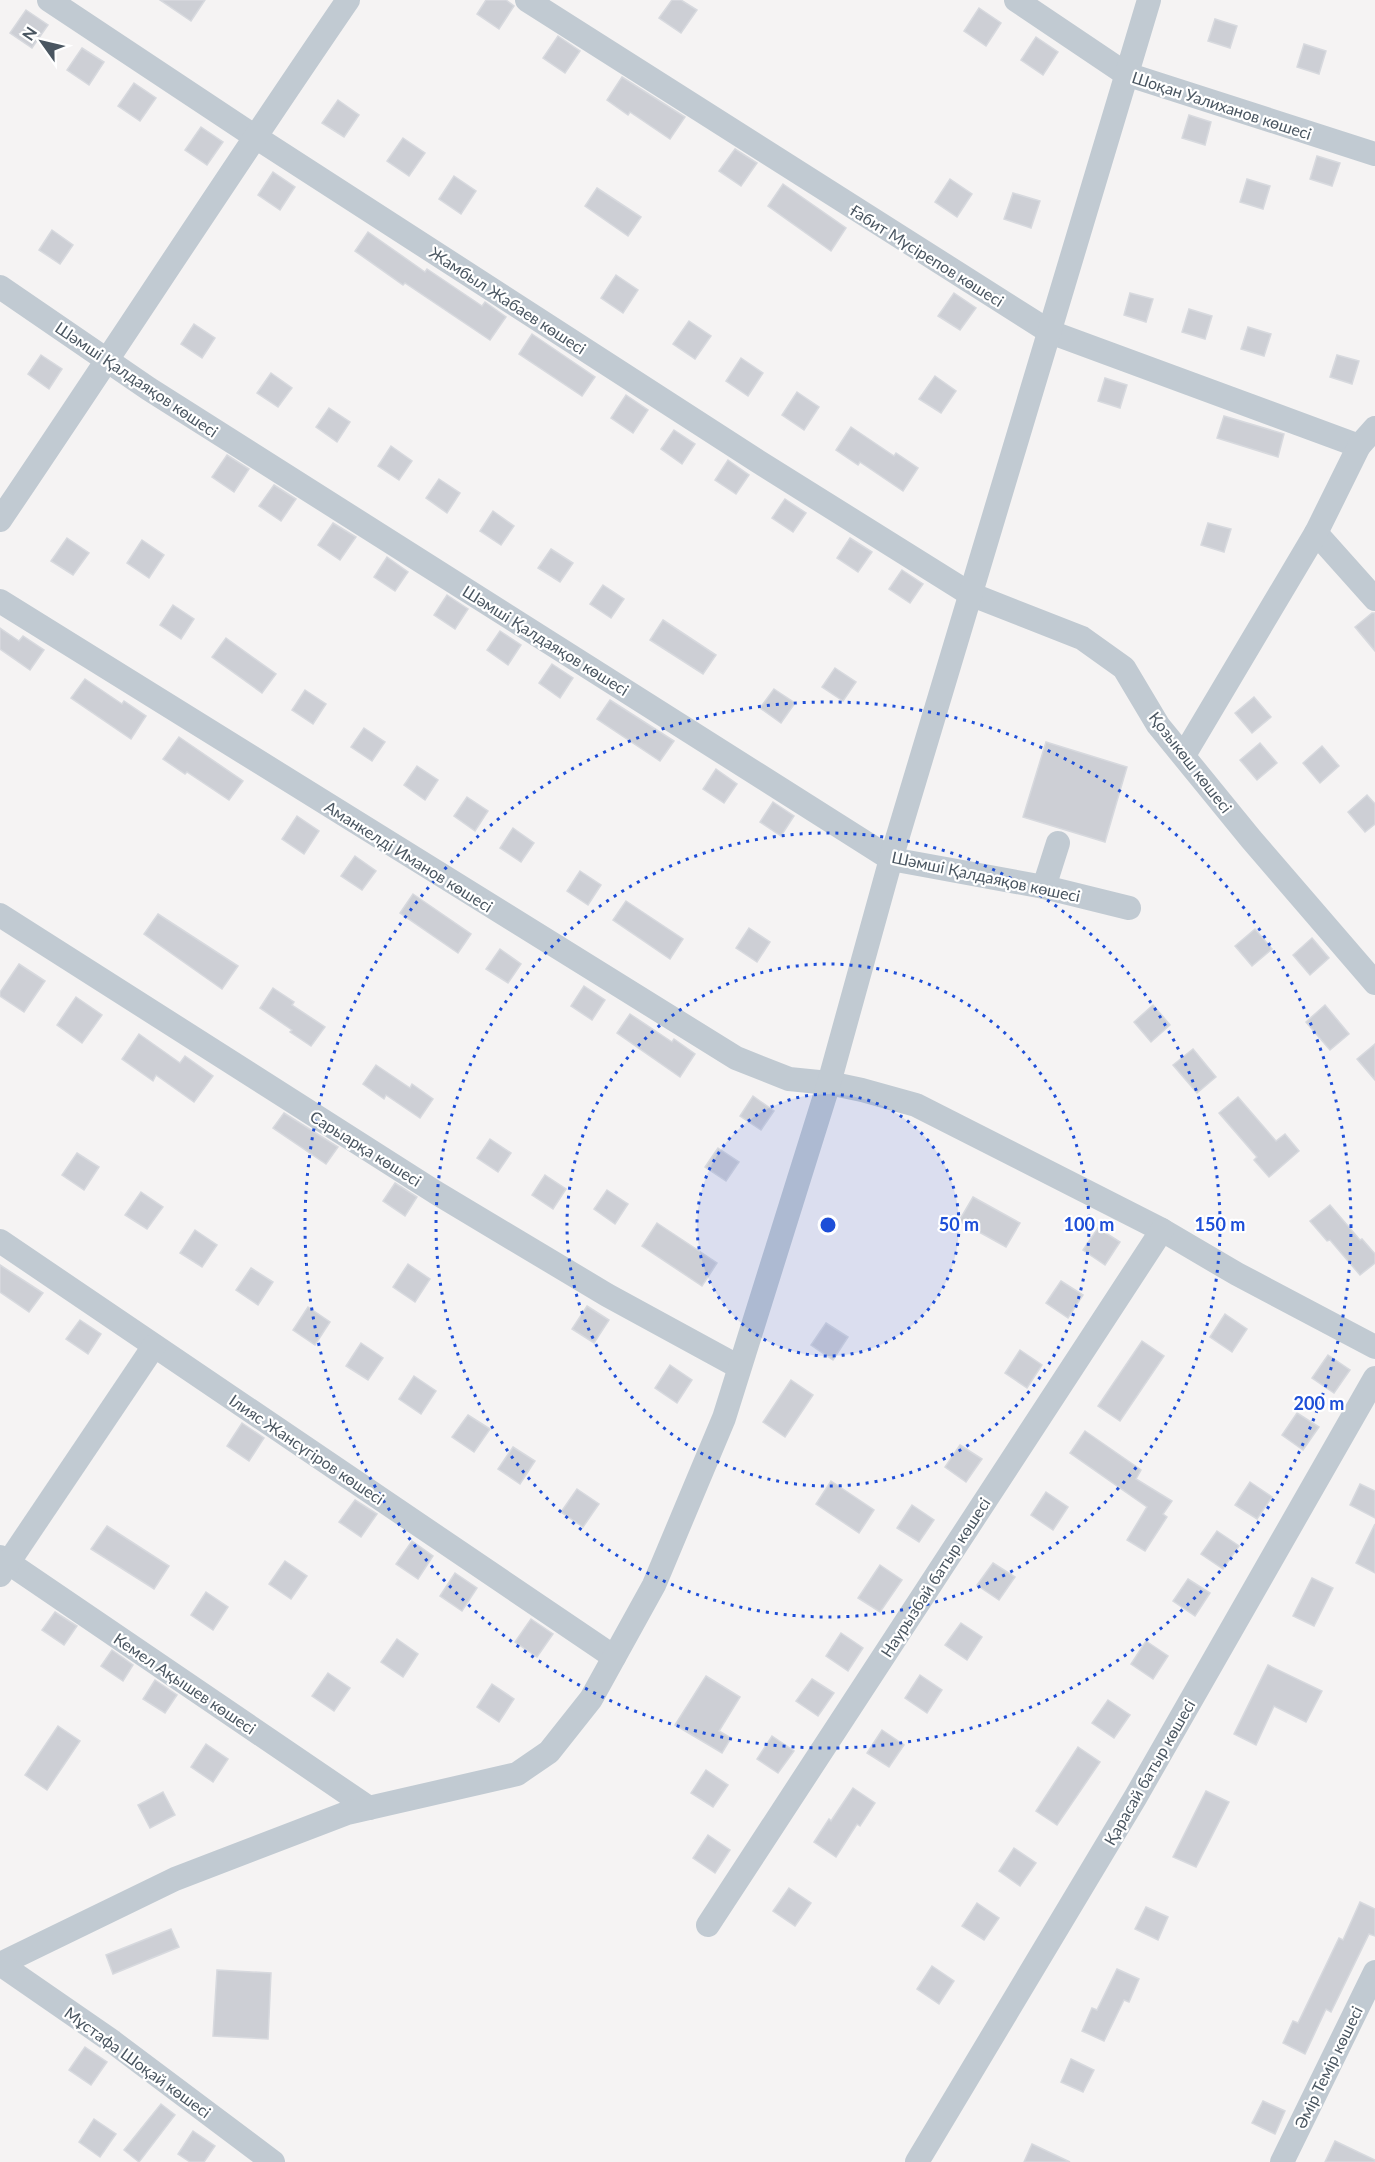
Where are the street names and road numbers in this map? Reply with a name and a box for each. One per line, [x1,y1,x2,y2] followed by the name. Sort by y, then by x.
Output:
[1130,67,1314,143] street label: Шоқан Уалиханов көшесі
[847,200,1007,310] street label: Ғабит Мүсірепов көшесі
[426,242,590,358] street label: Жамбыл Жабаев көшесі
[52,317,222,441] street label: Шәмші Қалдаяқов көшесі
[459,581,633,699] street label: Шәмші Қалдаяқов көшесі
[1146,708,1236,816] street label: Қозыкөш көшесі
[322,796,496,916] street label: Аманкелді Иманов көшесі
[890,847,1082,905] street label: Шәмші Қалдаяқов көшесі
[307,1106,425,1190] street label: Сарыарқа көшесі
[226,1390,388,1508] street label: Ілияс Жансүгіров көшесі
[876,1494,994,1660] street label: Наурызбай батыр көшесі
[110,1628,260,1738] street label: Кемел Ақышев көшесі
[1100,1696,1198,1848] street label: Қарасай батыр көшесі
[61,2003,215,2121] street label: Мұстафа Шоқай көшесі
[1290,2003,1366,2131] street label: Әмір Темір көшесі

